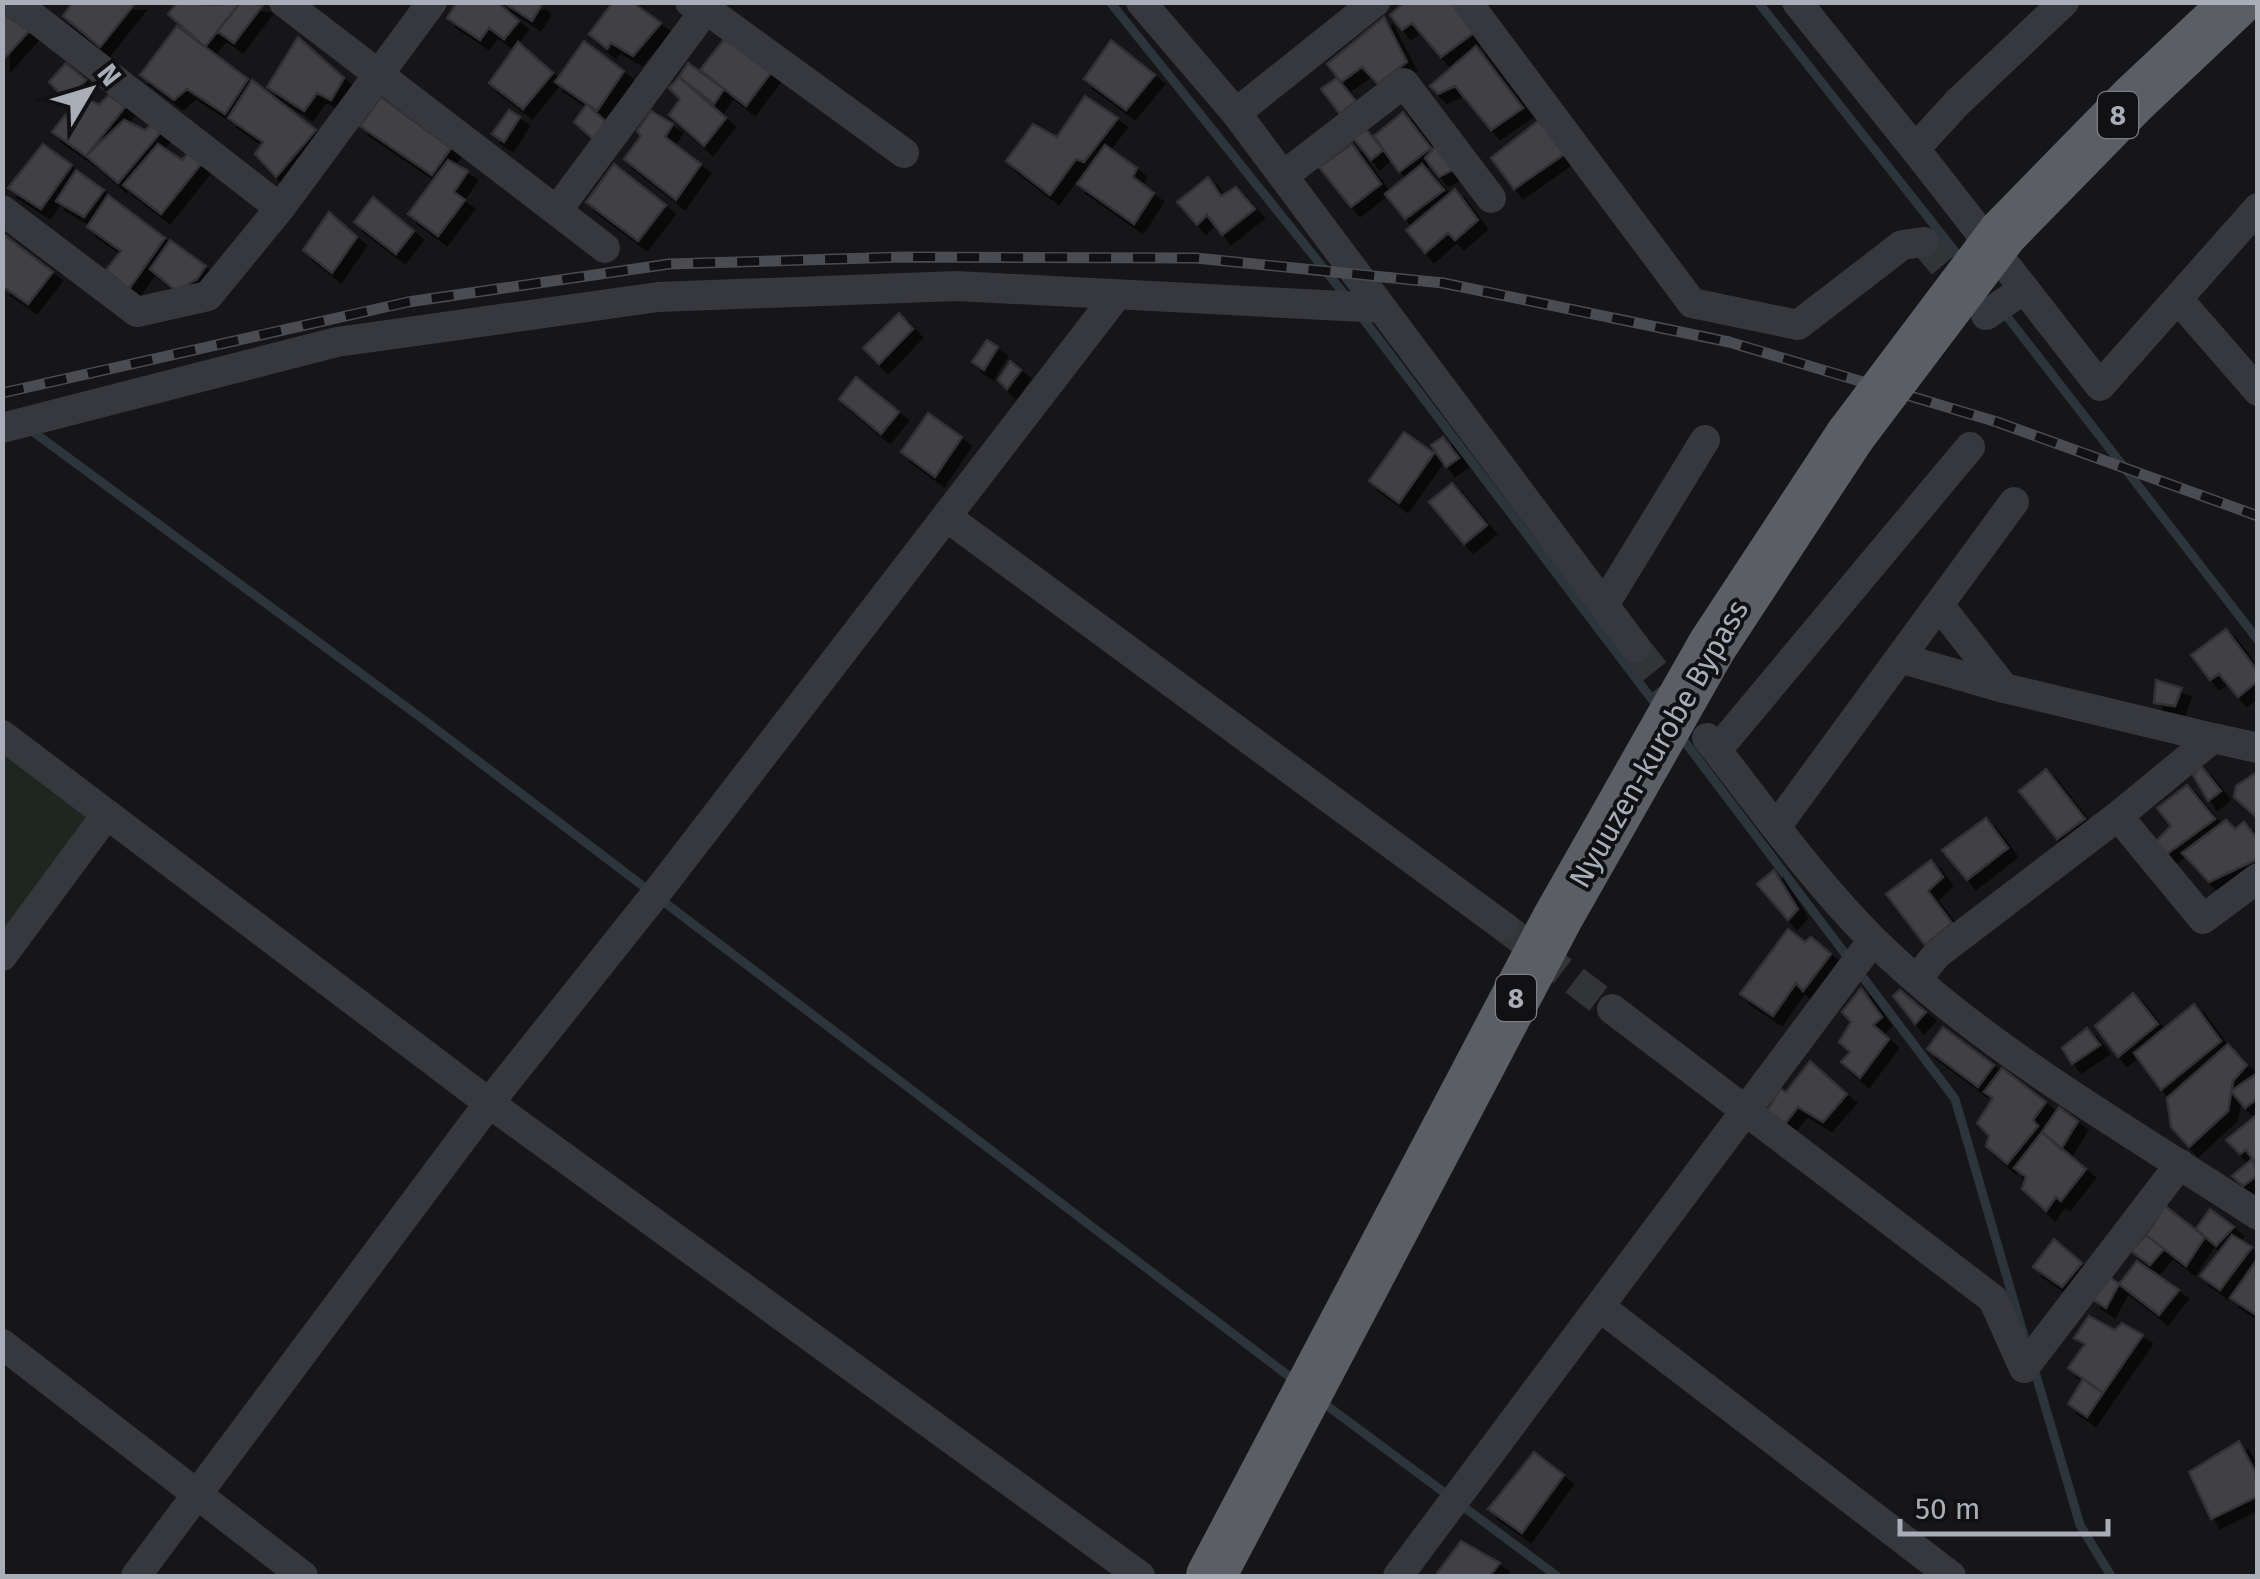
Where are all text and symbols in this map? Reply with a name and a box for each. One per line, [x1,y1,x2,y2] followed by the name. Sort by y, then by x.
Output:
[40,40,140,140] north arrow
[91,57,128,92] text: N
[2098,92,2138,138] road number: 8
[1562,594,1756,894] street label: Nyuuzen-kurobe Bypass
[1496,975,1536,1021] road number: 8
[1900,1474,2108,1536] scale bar
[1915,1491,1980,1527] text: 50 m

